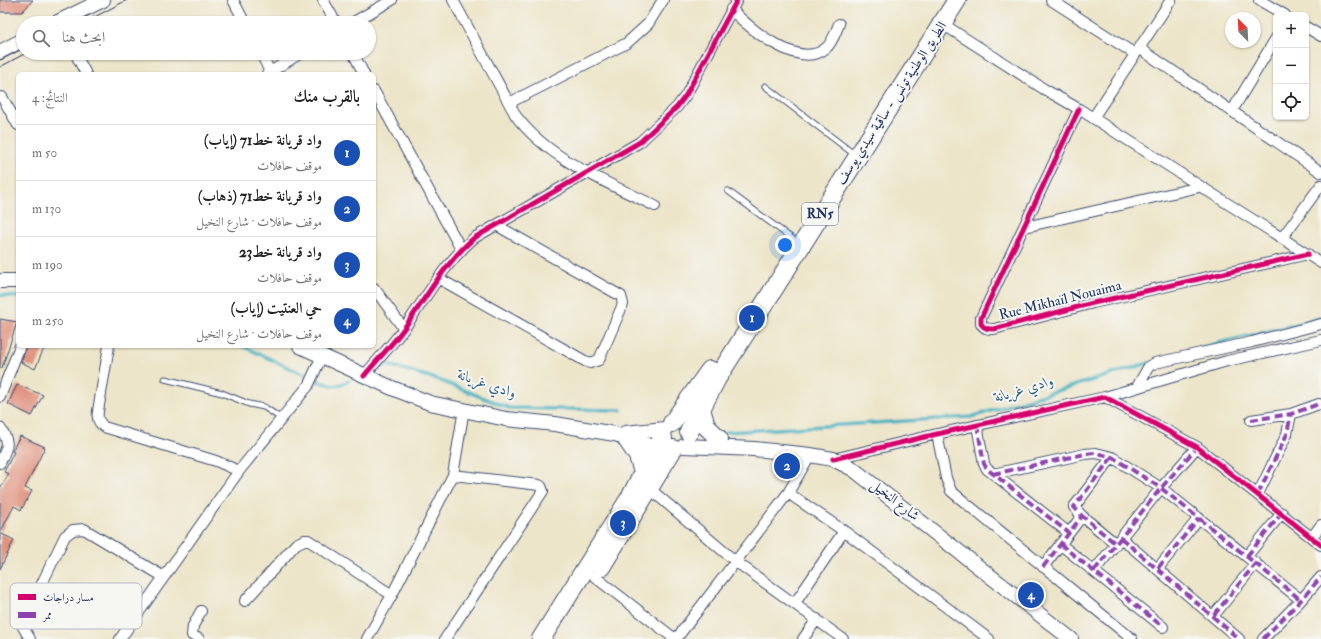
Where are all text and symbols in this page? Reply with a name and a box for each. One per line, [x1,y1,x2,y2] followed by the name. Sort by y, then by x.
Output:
[1225,12,1261,48] north arrow
[1273,12,1309,120] map controls
[1273,12,1309,48] button: +
[16,16,376,60] search box
[832,18,953,189] street label: الطريق الوطنية تونس - ساقية سيدي يوسف
[30,27,52,49] icon: search
[62,28,105,47] text: ابحث هنا
[1273,48,1309,84] button: −
[1273,84,1309,120] button: locate
[294,86,360,107] text: بالقرب منك
[32,90,68,106] text: النتائج: 4
[204,131,322,150] text: واد قريانة خط71 (إياب)
[32,145,57,161] text: 50 m
[345,145,349,161] text: 1
[257,158,322,174] text: موقف حافلات
[198,187,322,206] text: واد قريانة خط71 (ذهاب)
[32,201,61,217] text: 130 m
[344,201,350,217] text: 2
[802,203,838,225] road number: RN5
[196,214,322,230] text: موقف حافلات · شارع النخيل
[775,235,795,255] your location
[239,243,322,262] text: واد قريانة خط23
[32,257,63,273] text: 190 m
[345,257,350,273] text: 3
[257,270,322,286] text: موقف حافلات
[997,277,1123,323] street label: Rue Mikhaïl Nouaima
[231,299,322,318] text: حي العنتيت (إياب)
[739,303,765,333] pin: 1
[32,313,64,329] text: 250 m
[344,313,351,329] text: 4
[196,326,322,342] text: موقف حافلات · شارع النخيل
[453,364,519,405] water label: وادي غريانة
[990,371,1057,410] water label: وادي غريانة
[774,451,800,481] pin: 2
[865,476,923,527] street label: شارع النخيل
[610,508,636,538] pin: 3
[1018,580,1044,610] pin: 4
[10,583,142,629] legend
[43,591,94,604] text: مسار دراجات
[42,609,52,623] text: ممر

